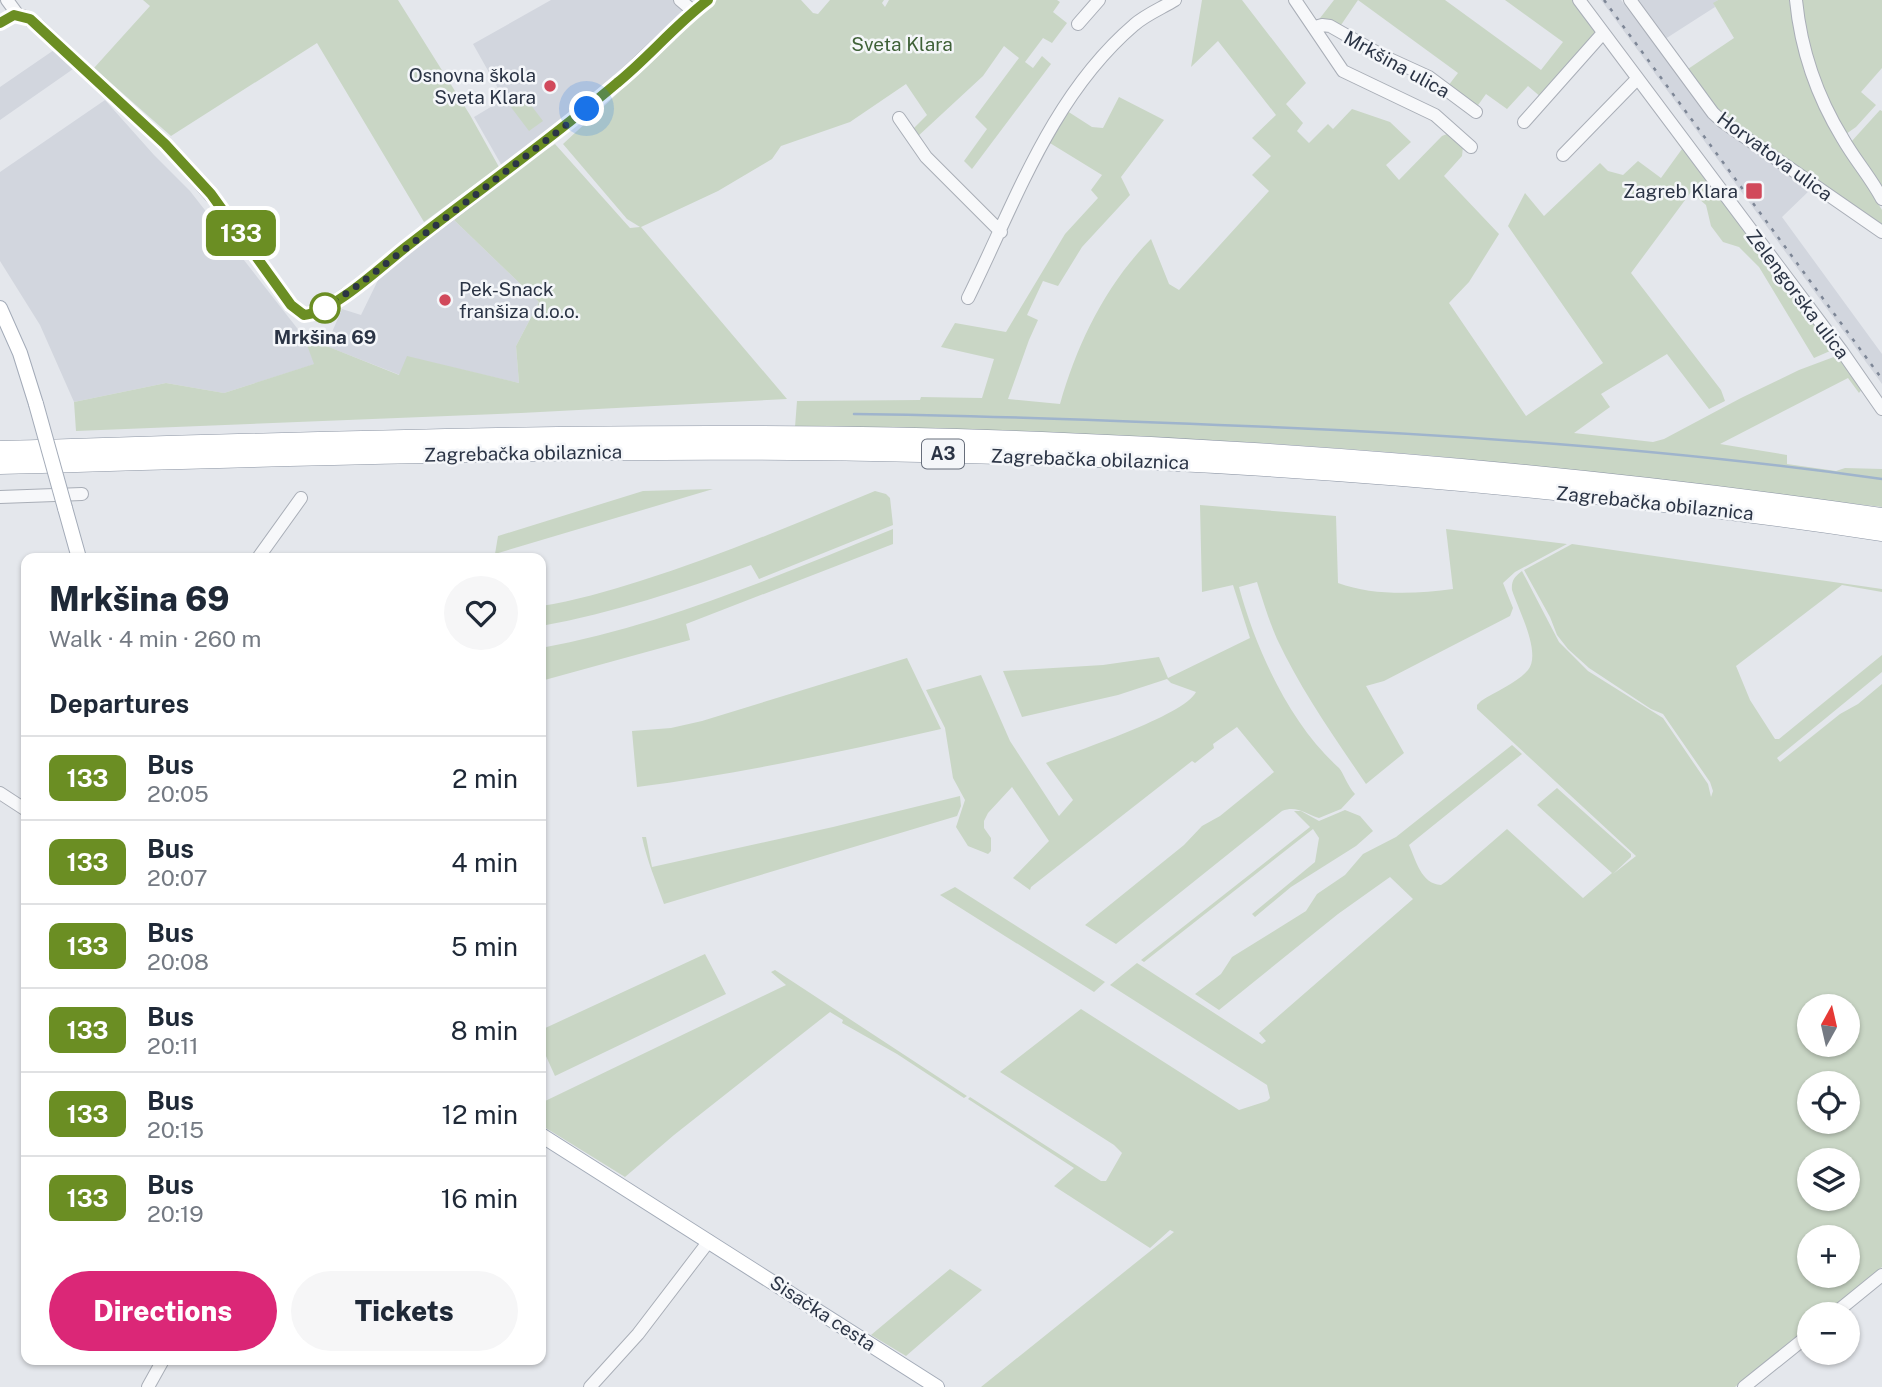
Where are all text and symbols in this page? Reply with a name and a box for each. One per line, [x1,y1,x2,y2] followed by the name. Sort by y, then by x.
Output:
[1340,26,1454,102] street label: Mrkšina ulica
[851,33,953,55] park label: Sveta Klara
[409,64,536,108] place label: Osnovna škola Sveta Klara
[542,78,558,94] marker: Osnovna škola Sveta Klara
[569,91,604,126] your location
[1713,107,1837,205] street label: Horvatova ulica
[1623,180,1738,202] place label: Zagreb Klara
[1744,181,1764,201] marker: Zagreb Klara
[201,210,281,256] line badge: 133
[220,219,262,247] text: 133
[1742,225,1854,363] street label: Zelengorska ulica
[459,278,579,322] place label: Pek-Snack franšiza d.o.o.
[437,292,453,308] marker: Pek-Snack franšiza d.o.o.
[310,293,340,323] marker: Mrkšina 69
[274,326,376,348] place label: Mrkšina 69
[424,440,622,466] street label: Zagrebačka obilaznica
[922,440,964,468] road number: A3
[990,445,1190,473] street label: Zagrebačka obilaznica
[1555,482,1755,524] street label: Zagrebačka obilaznica
[444,576,518,650] button: heart
[49,580,230,618] text: Mrkšina 69
[49,625,262,652] text: Walk · 4 min · 260 m
[49,688,189,719] text: Departures
[147,749,194,780] text: Bus
[452,763,518,794] text: 2 min
[66,764,109,792] text: 133
[147,780,209,807] text: 20:05
[147,833,194,864] text: Bus
[451,847,518,878] text: 4 min
[66,848,109,876] text: 133
[147,864,207,891] text: 20:07
[147,917,194,948] text: Bus
[451,931,518,962] text: 5 min
[66,932,109,960] text: 133
[147,948,209,975] text: 20:08
[1797,994,1860,1057] north arrow
[1797,994,1860,1365] map controls
[147,1001,194,1032] text: Bus
[451,1015,518,1046] text: 8 min
[66,1016,109,1044] text: 133
[147,1032,199,1059] text: 20:11
[1797,1071,1860,1134] button: locate
[147,1085,194,1116] text: Bus
[442,1099,518,1130] text: 12 min
[66,1100,109,1128] text: 133
[147,1116,204,1143] text: 20:15
[1797,1148,1860,1211] button: layers
[147,1169,194,1200] text: Bus
[441,1183,518,1214] text: 16 min
[66,1184,109,1212] text: 133
[147,1200,204,1227] text: 20:19
[1797,1225,1860,1288] button: +
[49,1271,277,1351] button: Directions
[291,1271,518,1351] button: Tickets
[766,1271,880,1355] street label: Sisačka cesta
[1797,1302,1860,1365] button: −

